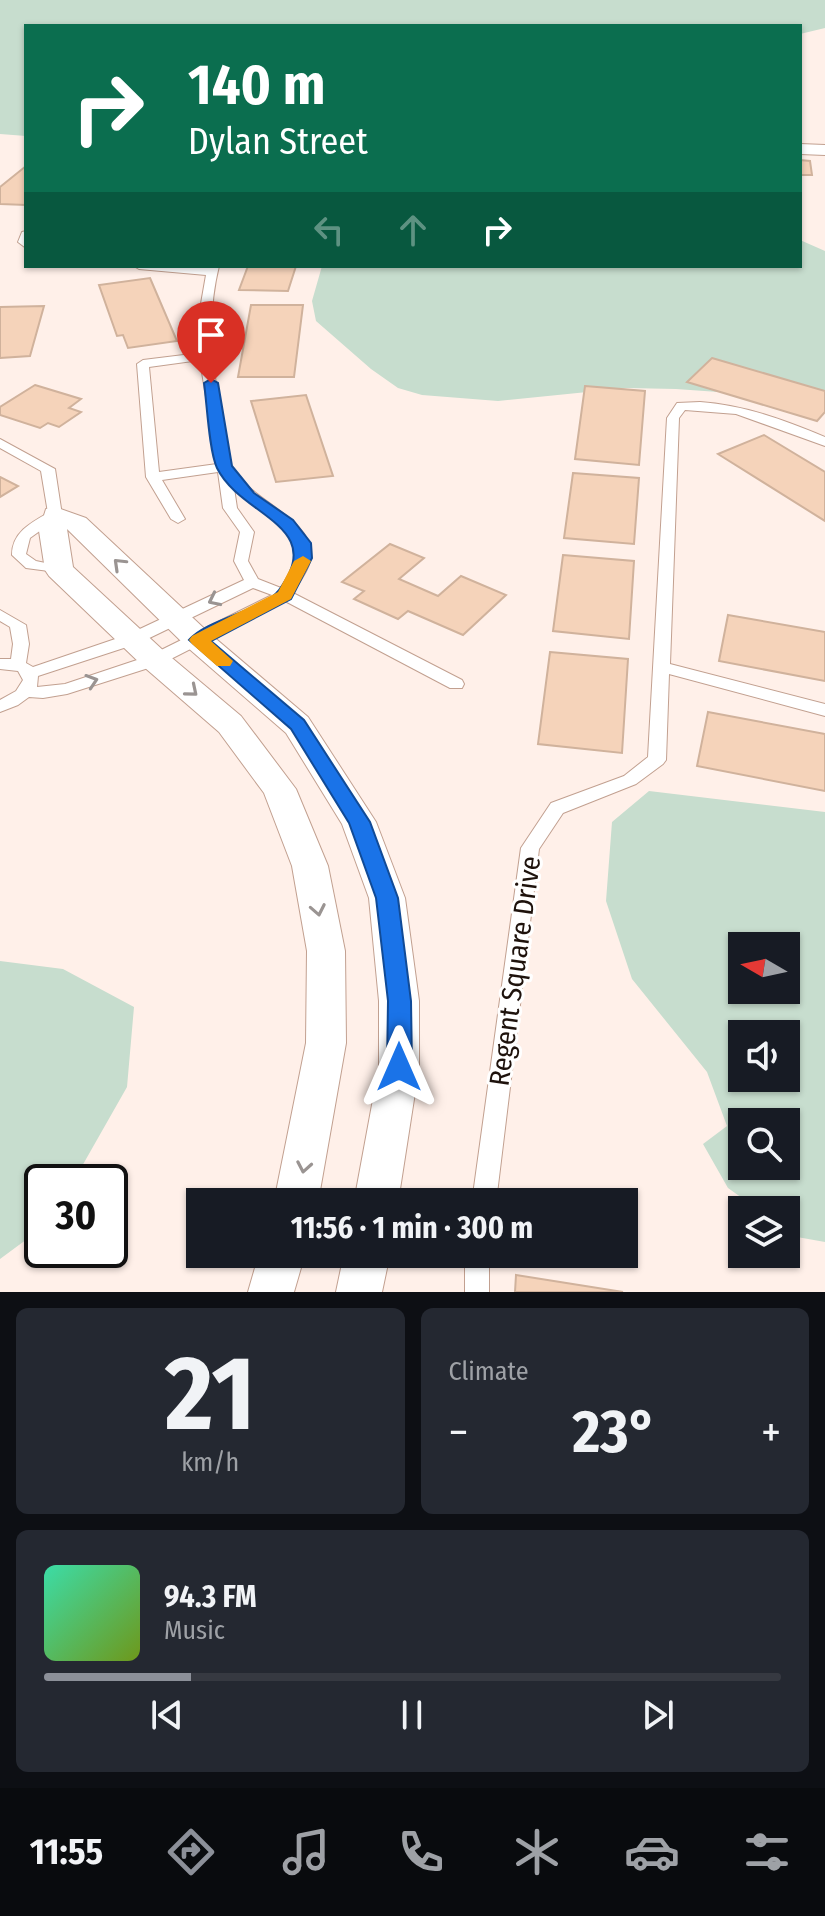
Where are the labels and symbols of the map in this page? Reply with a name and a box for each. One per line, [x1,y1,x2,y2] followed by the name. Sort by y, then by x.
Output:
[177,301,245,383] pin
[114,559,128,574] one-way arrow
[208,590,222,606] one-way arrow
[85,674,99,690] one-way arrow
[182,681,197,696] one-way arrow
[483,854,547,1088] street label: Regent Square Drive
[309,903,326,917] one-way arrow
[728,932,800,1004] north arrow
[357,1025,441,1109] position arrow
[296,1161,313,1174] one-way arrow
[24,1164,128,1268] speed limit sign: 30

